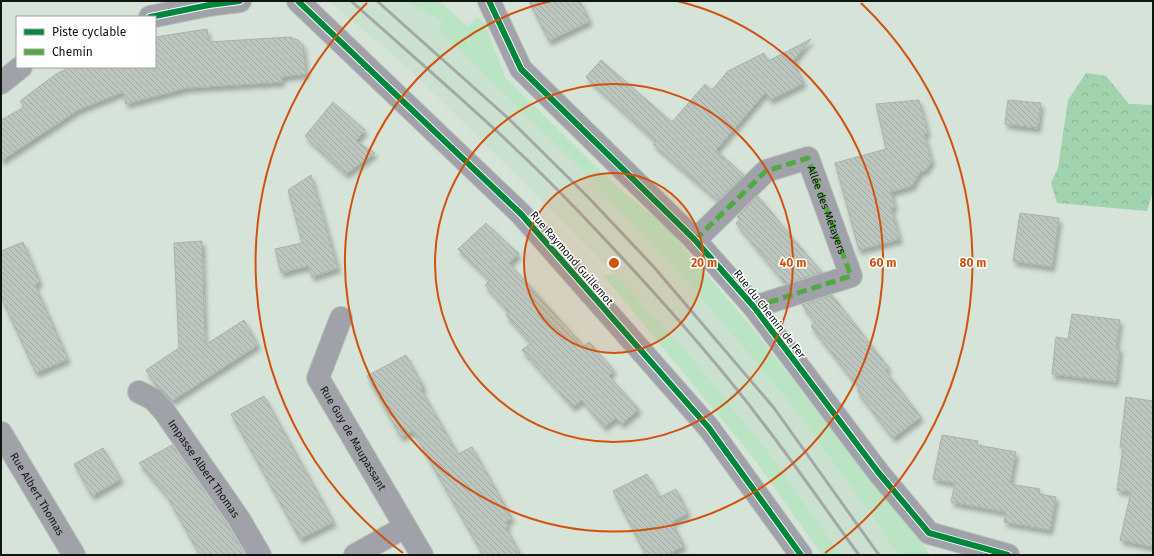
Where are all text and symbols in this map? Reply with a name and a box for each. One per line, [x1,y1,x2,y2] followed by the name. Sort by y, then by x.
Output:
[16,16,156,68] legend
[52,25,126,39] text: Piste cyclable
[52,45,93,59] text: Chemin
[804,164,848,256] street label: Allée des Métayers
[527,209,616,308] street label: Rue Raymond Guillemot
[607,256,621,270] centre of rings
[691,256,717,270] text: 20 m
[780,256,806,270] text: 40 m
[870,256,896,270] text: 60 m
[960,256,986,270] text: 80 m
[731,267,809,362] street label: Rue du Chemin de Fer
[317,384,389,493] street label: Rue Guy de Maupassant
[165,417,242,520] street label: Impasse Albert Thomas
[7,450,67,538] street label: Rue Albert Thomas

